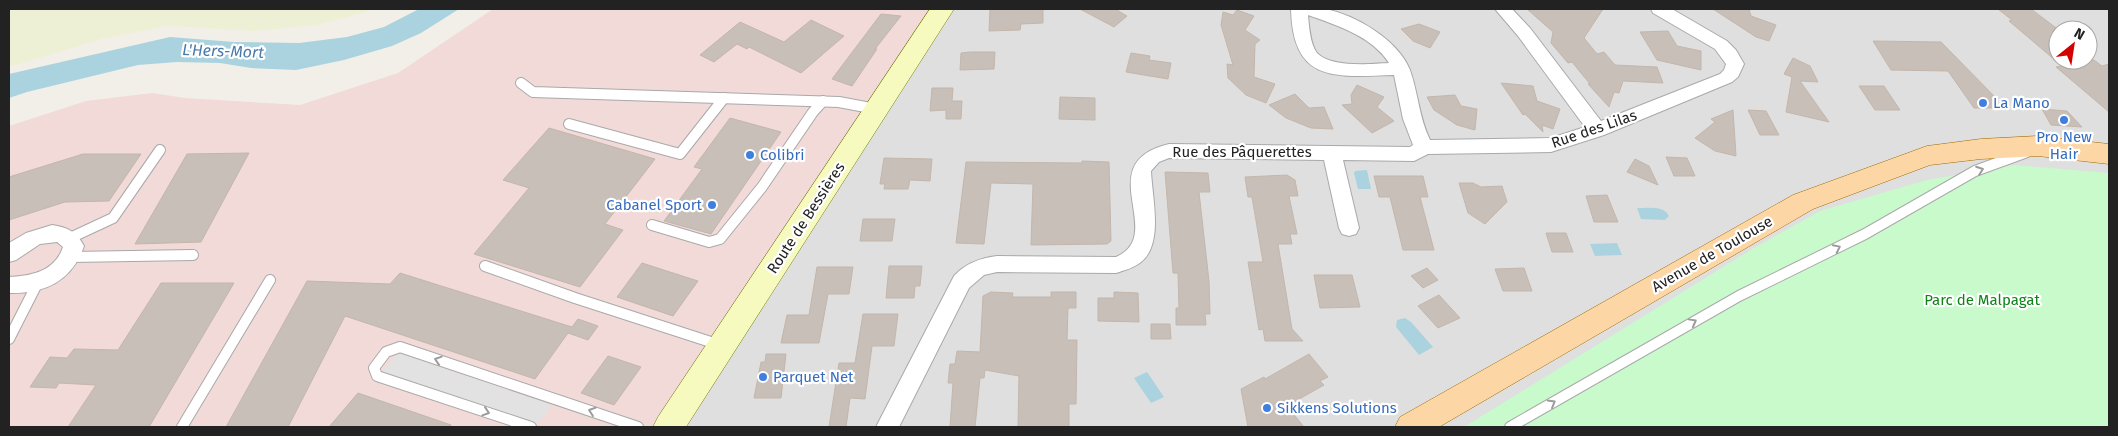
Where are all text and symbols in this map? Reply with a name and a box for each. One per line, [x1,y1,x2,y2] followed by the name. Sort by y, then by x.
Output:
[2048,20,2098,70] north arrow
[2071,24,2088,44] text: N
[182,40,264,62] water label: L'Hers-Mort
[1993,94,2050,112] place label: La Mano
[1977,97,1989,109] marker: La Mano
[1549,106,1639,152] street label: Rue des Lilas
[2058,114,2070,126] marker: Pro New Hair
[2036,128,2092,163] place label: Pro New Hair
[1172,143,1312,161] street label: Rue des Pâquerettes
[760,146,804,164] place label: Colibri
[744,149,756,161] marker: Colibri
[763,159,849,277] street label: Route de Bessières
[1975,166,1983,176] one-way arrow
[606,196,703,214] place label: Cabanel Sport
[706,199,718,211] marker: Cabanel Sport
[1648,212,1776,296] street label: Avenue de Toulouse
[1832,244,1841,254] one-way arrow
[1924,291,2040,309] park label: Parc de Malpagat
[1688,318,1697,328] one-way arrow
[434,355,443,365] one-way arrow
[773,368,854,386] place label: Parquet Net
[757,371,769,383] marker: Parquet Net
[1277,399,1397,417] place label: Sikkens Solutions
[1546,399,1555,409] one-way arrow
[1261,402,1273,414] marker: Sikkens Solutions
[481,406,489,416] one-way arrow
[588,407,597,417] one-way arrow

